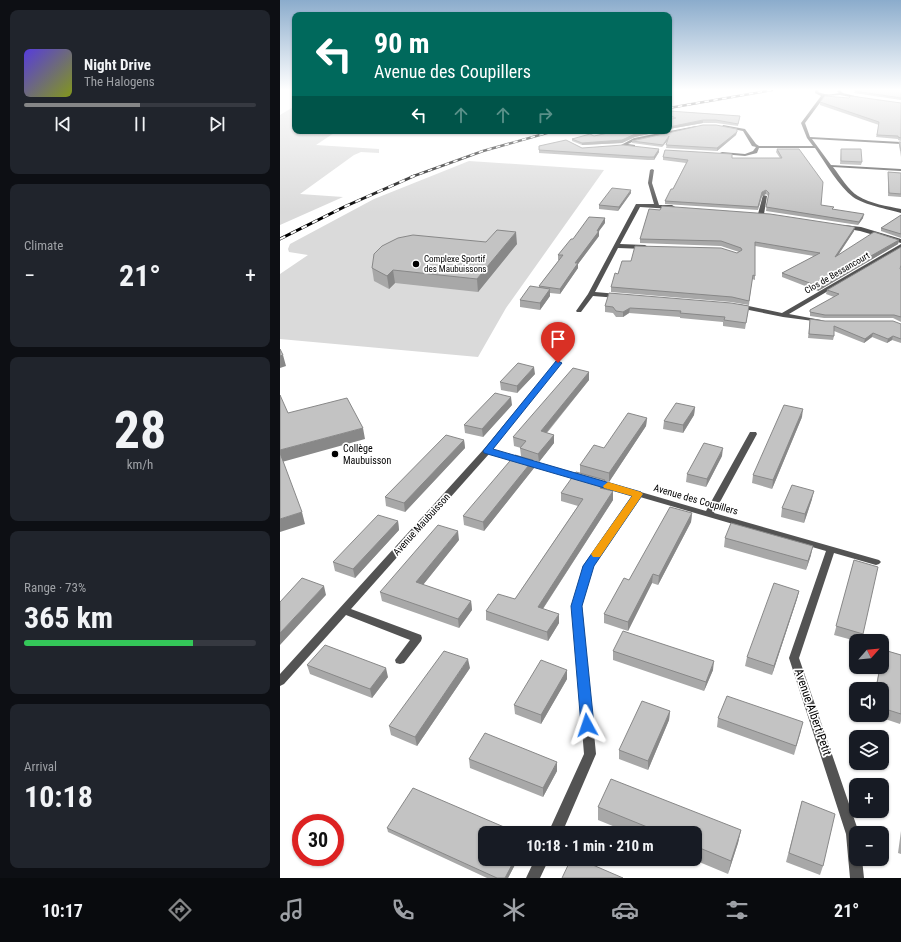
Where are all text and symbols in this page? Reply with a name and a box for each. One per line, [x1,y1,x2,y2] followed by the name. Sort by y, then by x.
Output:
[374,27,430,60] text: 90 m
[308,28,360,80] icon: left
[84,56,151,74] text: Night Drive
[374,61,531,82] text: Avenue des Coupillers
[84,74,155,89] text: The Halogens
[408,104,430,126] icon: left
[450,104,472,126] icon: ahead
[492,104,514,126] icon: ahead
[534,104,556,126] icon: right
[52,113,74,135] icon: previous
[129,113,151,135] icon: pause
[206,113,228,135] icon: next
[24,238,63,253] text: Climate
[803,250,872,296] street label: Clos de Bessancourt
[424,254,486,274] place label: Complexe Sportif des Maubuissons
[119,258,161,293] text: 21°
[411,259,421,269] marker: Complexe Sportif des Maubuissons
[24,263,35,288] text: −
[245,263,256,288] text: +
[541,322,575,363] pin
[547,328,569,350] icon: arrive
[114,400,166,461] text: 28
[343,443,391,466] place label: Collège Maubuisson
[330,449,340,459] marker: Collège Maubuisson
[127,457,153,472] text: km/h
[652,482,740,517] street label: Avenue des Coupillers
[391,491,452,557] street label: Avenue Maubuisson
[24,580,86,595] text: Range · 73%
[24,600,113,635] text: 365 km
[849,634,889,674] north arrow
[849,634,889,866] map controls
[792,667,835,758] street label: Avenue Albert Petit
[849,682,889,722] button: sound
[566,704,608,746] position arrow
[849,730,889,770] button: layers
[24,759,57,774] text: Arrival
[849,778,889,818] button: +
[24,779,93,814] text: 10:18
[292,814,344,866] speed limit sign: 30
[849,826,889,866] button: −
[526,837,654,855] text: 10:18 · 1 min · 210 m
[166,896,194,924] icon: directions
[278,896,306,924] icon: music
[389,896,417,924] icon: phone
[500,896,528,924] icon: climate
[611,896,639,924] icon: car
[723,896,751,924] icon: filters
[42,900,83,921] text: 10:17
[834,900,859,921] text: 21°

